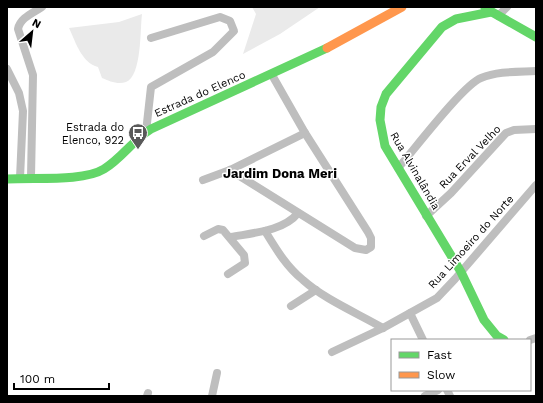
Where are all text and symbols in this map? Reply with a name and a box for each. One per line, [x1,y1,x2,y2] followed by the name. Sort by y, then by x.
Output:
[12,12,52,52] north arrow
[30,16,43,31] text: N
[153,68,247,120] street label: Estrada do Elenco
[62,121,124,147] place label: Estrada do Elenco, 922
[127,122,149,150] bus stop icon: Estrada do Elenco, 922
[436,123,504,191] street label: Rua Erval Velho
[387,130,443,212] street label: Rua Alvinalândia
[223,166,337,181] district label: Jardim Dona Meri
[426,193,516,291] street label: Rua Limoeiro do Norte
[391,339,531,391] legend
[427,348,452,362] text: Fast
[14,365,109,391] scale bar
[427,368,455,382] text: Slow
[20,372,55,386] text: 100 m

